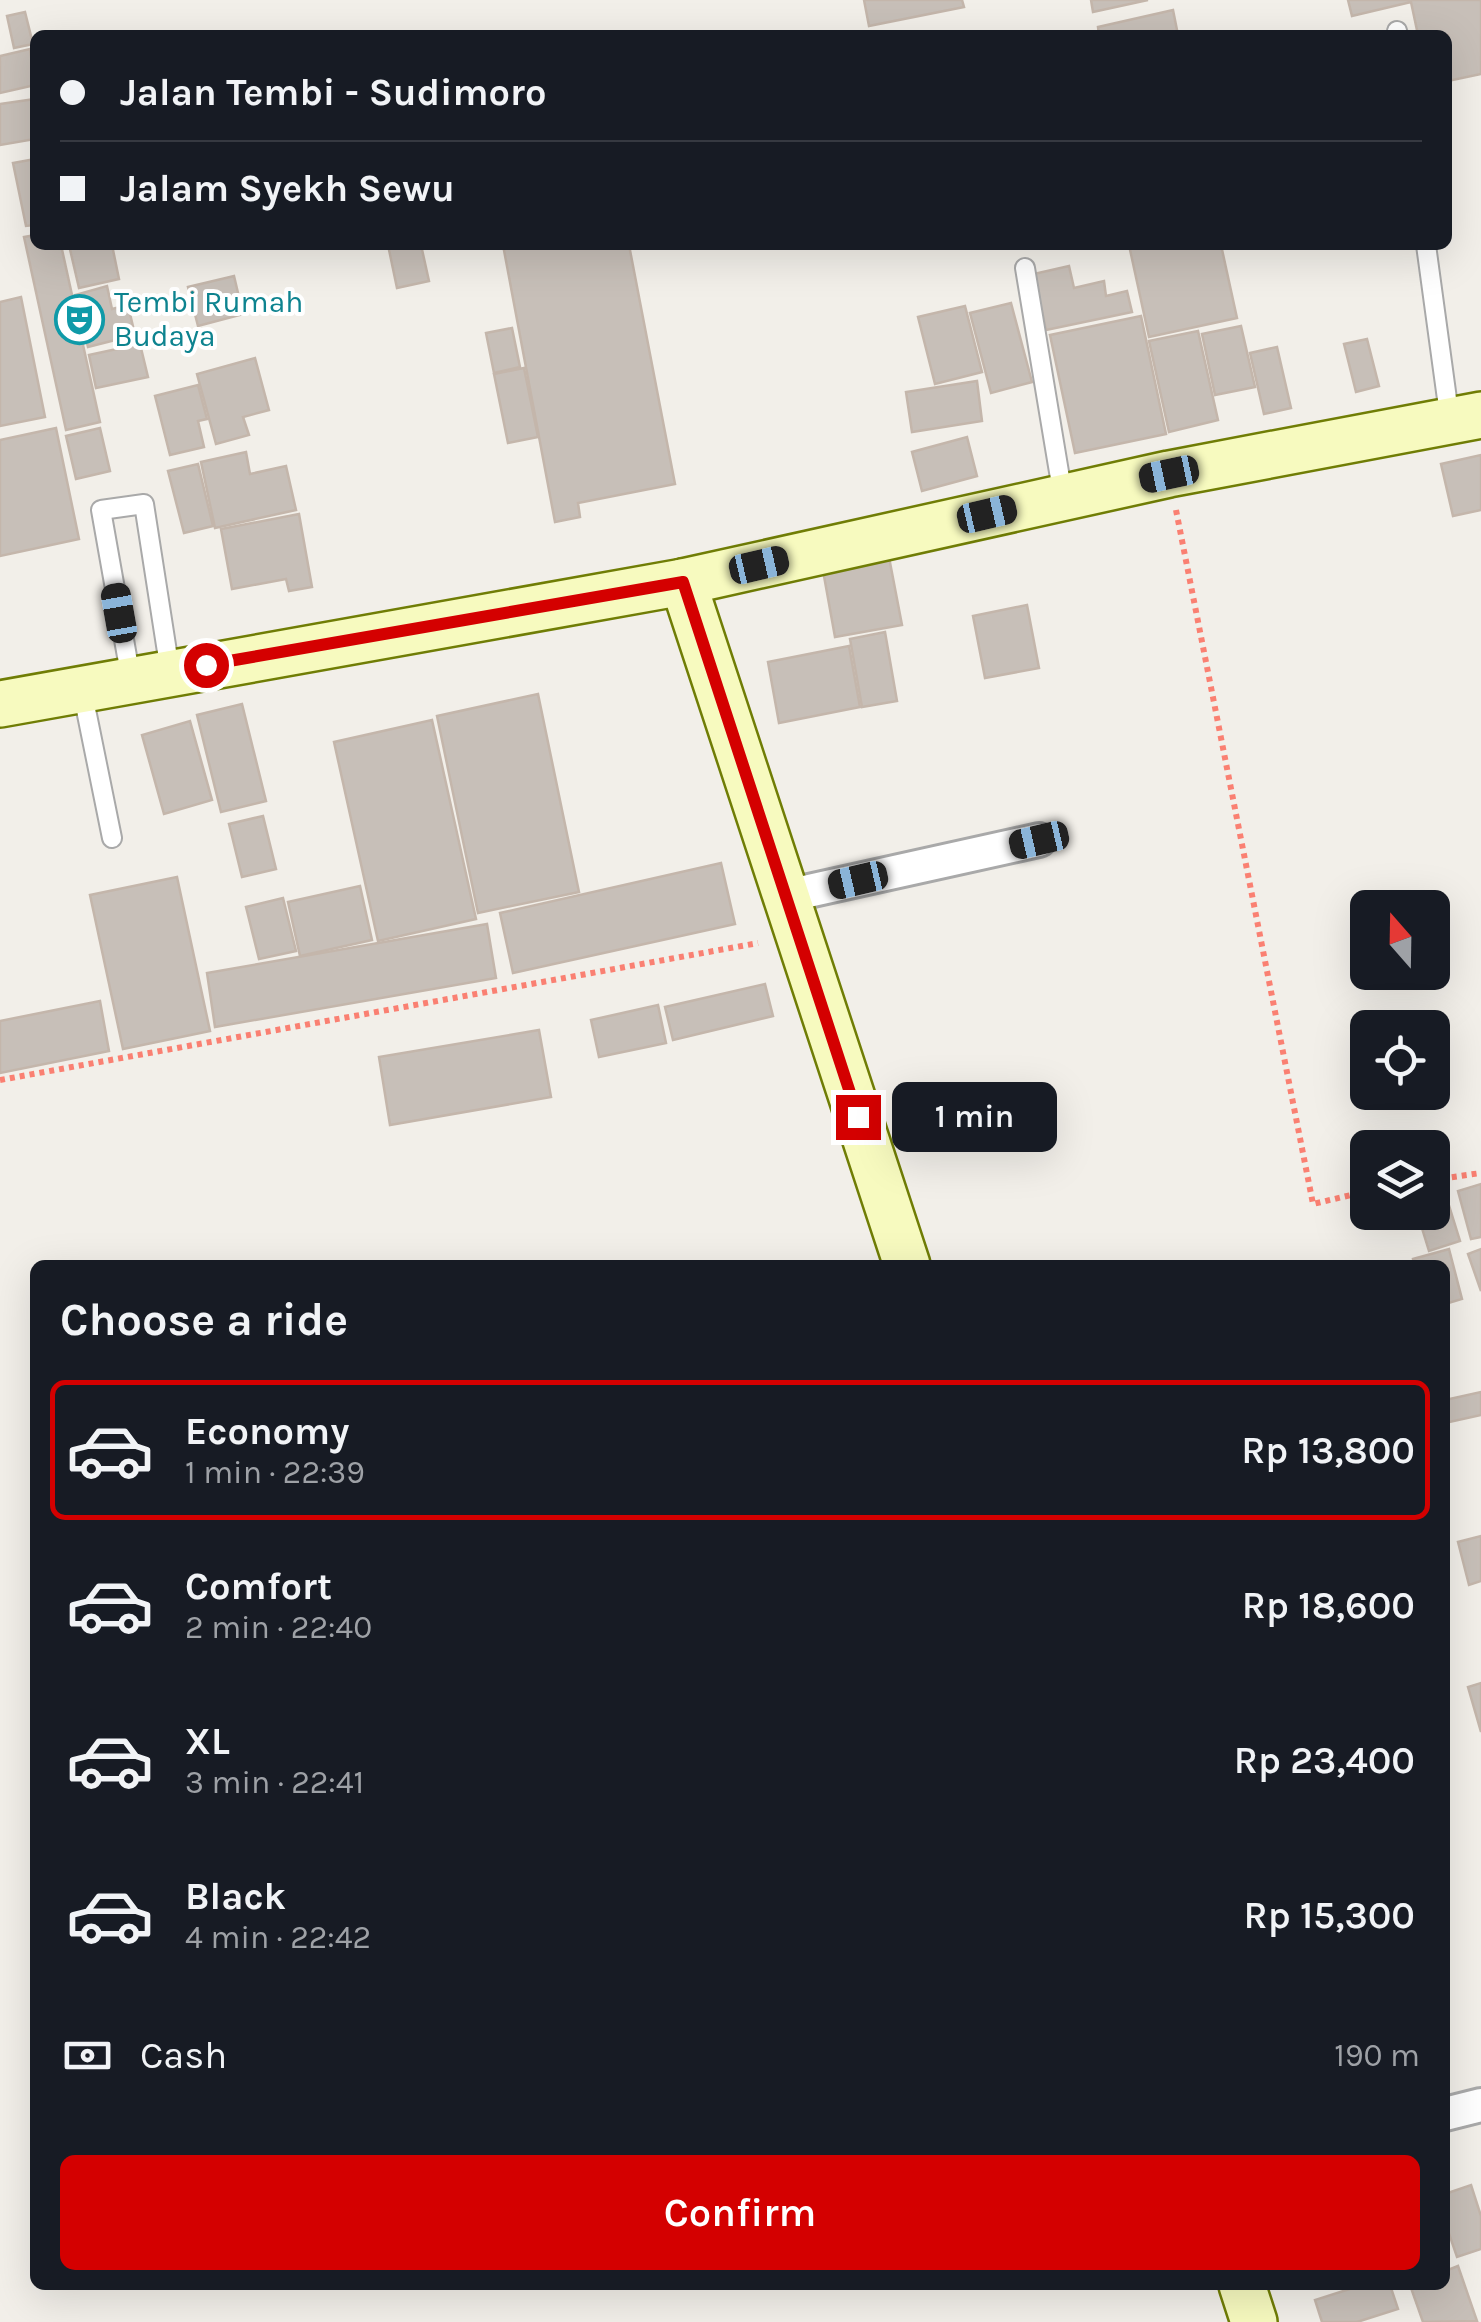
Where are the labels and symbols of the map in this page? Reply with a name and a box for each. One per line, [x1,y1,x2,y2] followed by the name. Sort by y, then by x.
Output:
[114,284,303,354] place label: Tembi Rumah Budaya
[53,293,105,345] theatre icon: Tembi Rumah Budaya
[1137,453,1201,495] car
[954,493,1020,535] car
[726,544,792,586] car
[99,581,139,645] car
[184,643,229,688] route start
[1006,819,1072,861] car
[825,859,891,901] car
[1350,890,1450,990] north arrow
[893,1082,1058,1152] callout: 1 min
[836,1095,881,1140] route end

